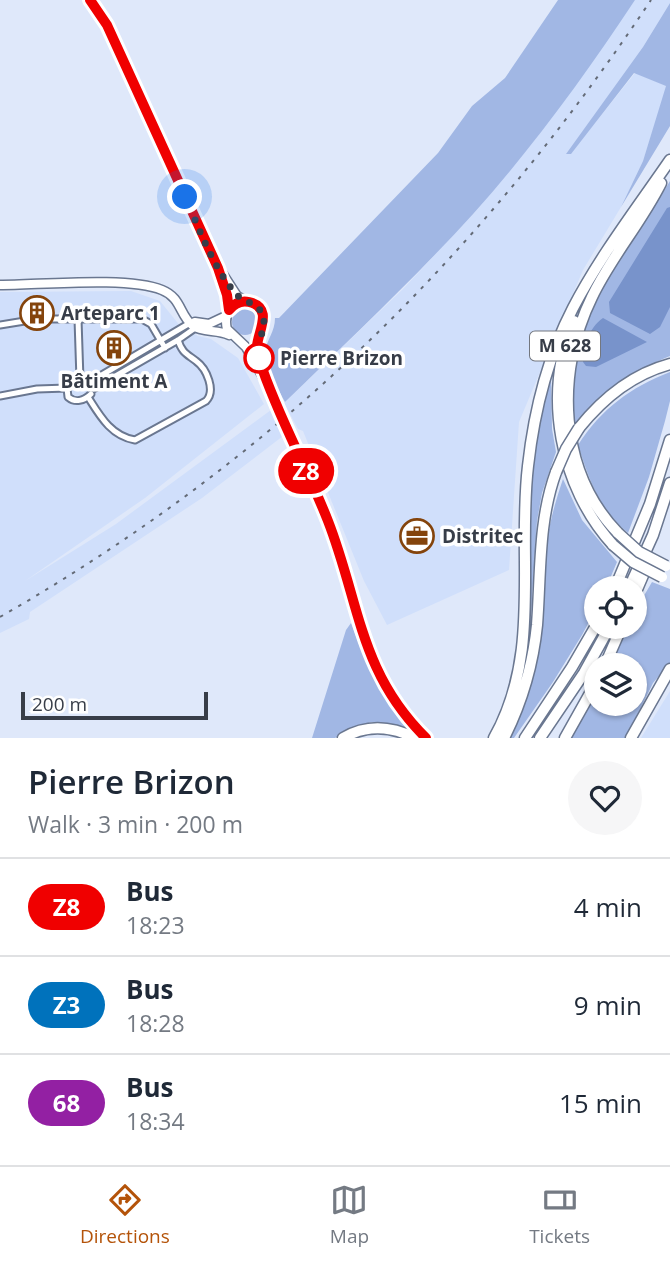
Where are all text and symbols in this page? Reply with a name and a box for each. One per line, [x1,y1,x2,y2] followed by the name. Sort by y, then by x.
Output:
[167,179,202,214] your location
[18,294,56,332] building icon: Arteparc 1
[61,300,160,326] place label: Arteparc 1
[95,329,133,367] building icon: Bâtiment A
[530,332,600,360] road number: M 628
[244,343,274,373] marker: Pierre Brizon
[280,345,403,371] place label: Pierre Brizon
[61,368,168,394] place label: Bâtiment A
[274,448,338,494] line badge: Z8
[292,454,320,487] text: Z8
[398,517,436,555] office icon: Distritec
[442,523,523,549] place label: Distritec
[584,576,647,716] map controls
[584,576,647,639] button: locate
[584,653,647,716] button: layers
[21,689,208,721] scale bar
[32,691,87,717] text: 200 m
[28,759,235,804] text: Pierre Brizon
[568,761,642,835] button: heart
[28,808,243,840] text: Walk · 3 min · 200 m
[126,873,173,909] text: Bus
[574,889,642,925] text: 4 min
[53,890,80,923] text: Z8
[126,909,185,941] text: 18:23
[126,971,173,1007] text: Bus
[574,987,642,1023] text: 9 min
[53,988,80,1021] text: Z3
[126,1007,185,1039] text: 18:28
[126,1069,173,1105] text: Bus
[559,1085,642,1121] text: 15 min
[53,1086,80,1119] text: 68
[126,1105,185,1137] text: 18:34
[80,1181,170,1249] tab: Directions
[330,1181,369,1249] tab: Map
[529,1181,590,1249] tab: Tickets

